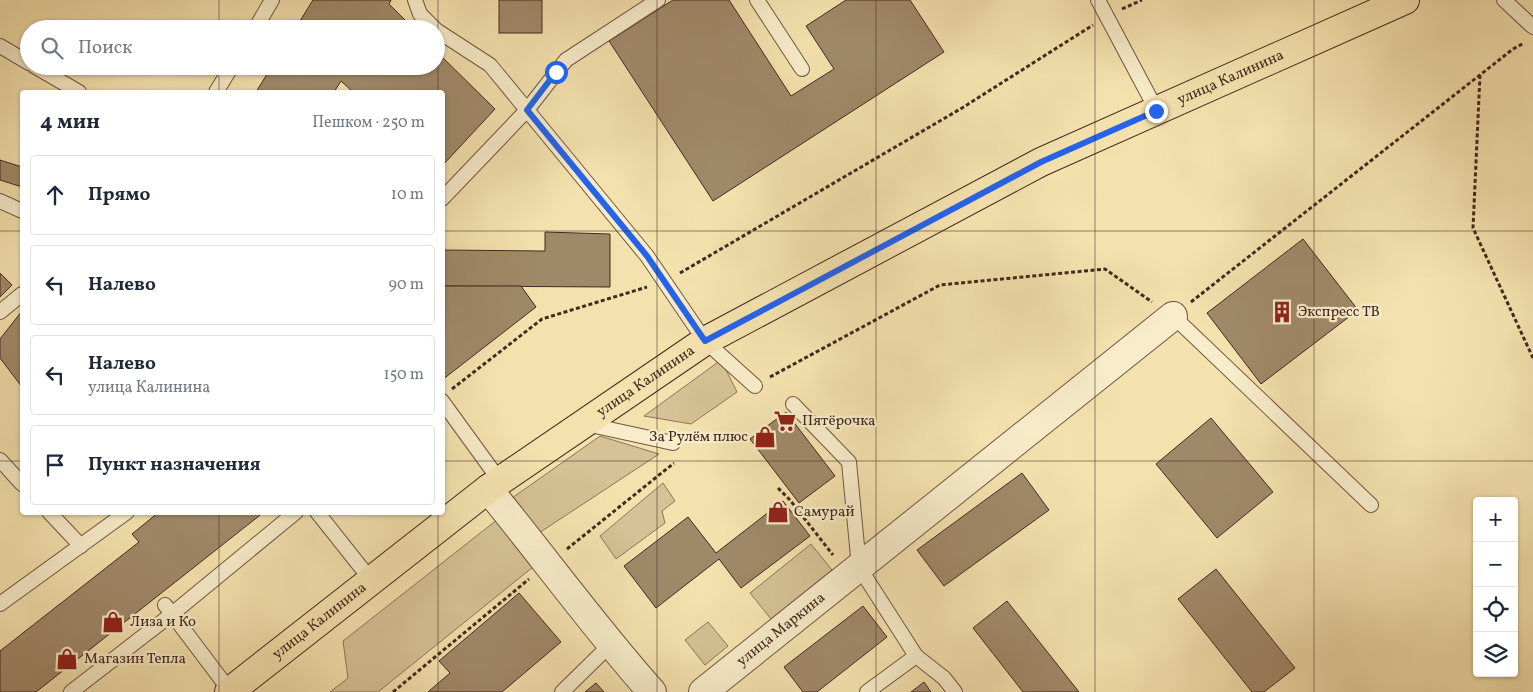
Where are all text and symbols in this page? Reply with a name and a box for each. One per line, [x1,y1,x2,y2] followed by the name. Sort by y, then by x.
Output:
[20,20,445,75] search box
[38,34,66,62] icon: search
[78,35,132,61] text: Поиск
[1174,45,1287,111] street label: улица Калинина
[545,61,568,84] route start
[1145,100,1168,123] route end
[40,108,100,137] text: 4 мин
[312,112,425,134] text: Пешком · 250 m
[41,181,69,209] icon: ahead
[88,182,150,208] text: Прямо
[391,184,424,206] text: 10 m
[41,271,69,299] icon: left
[88,272,156,298] text: Налево
[388,274,424,296] text: 90 m
[1269,299,1295,325] building icon: Экспресс ТВ
[1298,302,1380,323] place label: Экспресс ТВ
[592,340,699,422] street label: улица Калинина
[88,351,156,377] text: Налево
[41,361,69,389] icon: left
[383,364,424,386] text: 150 m
[88,377,210,399] text: улица Калинина
[772,408,798,434] supermarket icon: Пятёрочка
[802,411,876,432] place label: Пятёрочка
[752,424,778,450] shop icon: За Рулём плюс
[649,427,748,448] place label: За Рулём плюс
[41,451,69,479] icon: arrive
[88,452,261,478] text: Пункт назначения
[1473,497,1518,677] map controls
[1473,497,1518,542] button: +
[765,499,791,525] shop icon: Самурай
[794,502,855,523] place label: Самурай
[1473,542,1518,587] button: −
[268,577,371,665] street label: улица Калинина
[1473,587,1518,632] button: locate
[732,588,830,672] street label: улица Маркина
[100,609,126,635] shop icon: Лиза и Ко
[130,612,196,633] place label: Лиза и Ко
[1473,632,1518,677] button: layers
[54,646,80,672] shop icon: Магазин Тепла
[84,649,186,670] place label: Магазин Тепла

